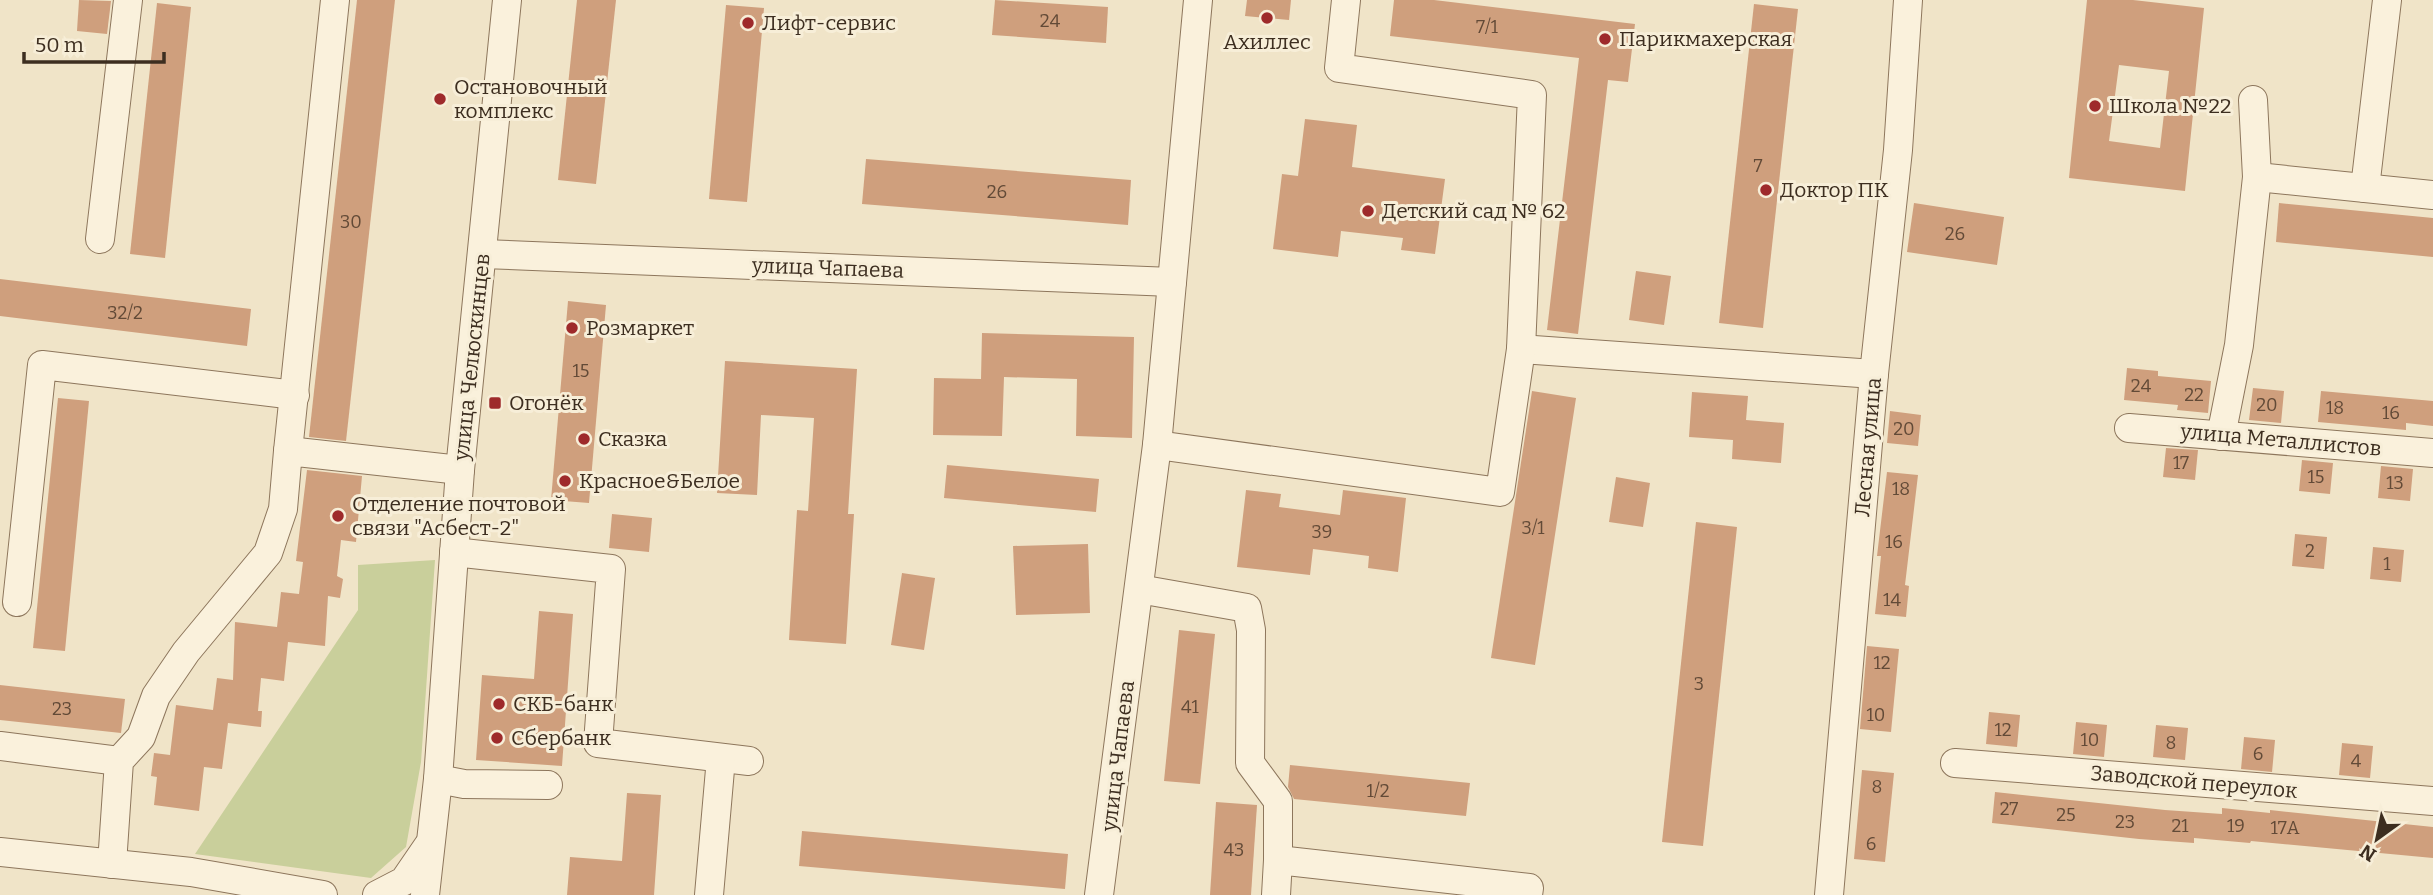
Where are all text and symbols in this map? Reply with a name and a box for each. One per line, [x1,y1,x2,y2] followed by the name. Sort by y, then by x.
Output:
[762,10,896,36] place label: Лифт-сервис
[1040,10,1061,32] house number: 24
[1259,10,1275,26] marker: Ахиллес
[740,15,756,31] marker: Лифт-сервис
[1476,16,1499,38] house number: 7/1
[24,21,164,65] scale bar
[1619,26,1792,52] place label: Парикмахерская
[1223,29,1311,55] place label: Ахиллес
[1597,31,1613,47] marker: Парикмахерская
[35,32,84,58] text: 50 m
[454,74,608,124] place label: Остановочный комплекс
[432,91,448,107] marker: Остановочный комплекс
[2109,93,2231,119] place label: Школа №22
[2087,98,2103,114] marker: Школа №22
[1753,155,1763,177] house number: 7
[1780,177,1889,203] place label: Доктор ПК
[987,181,1007,203] house number: 26
[1758,182,1774,198] marker: Доктор ПК
[1382,198,1565,224] place label: Детский сад № 62
[1360,203,1376,219] marker: Детский сад № 62
[340,211,362,233] house number: 30
[1945,223,1965,245] house number: 26
[448,252,496,463] street label: улица Челюскинцев
[751,252,905,284] street label: улица Чапаева
[107,302,143,324] house number: 32/2
[586,315,694,341] place label: Розмаркет
[564,320,580,336] marker: Розмаркет
[573,360,589,382] house number: 15
[2131,375,2152,397] house number: 24
[1849,376,1887,518] street label: Лесная улица
[2184,384,2204,406] house number: 22
[509,390,584,416] place label: Огонёк
[2256,394,2278,416] house number: 20
[487,395,503,411] marker: Огонёк
[2326,397,2344,419] house number: 18
[2382,402,2400,424] house number: 16
[1893,418,1915,440] house number: 20
[2178,418,2383,462] street label: улица Металлистов
[598,426,668,452] place label: Сказка
[576,431,592,447] marker: Сказка
[2173,452,2189,474] house number: 17
[2308,466,2324,488] house number: 15
[579,468,740,494] place label: Красное&Белое
[2386,472,2404,494] house number: 13
[557,473,573,489] marker: Красное&Белое
[1892,478,1910,500] house number: 18
[352,491,566,541] place label: Отделение почтовой связи "Асбест-2"
[330,508,346,524] marker: Отделение почтовой связи "Асбест-2"
[1521,517,1545,539] house number: 3/1
[1312,521,1332,543] house number: 39
[1885,531,1903,553] house number: 16
[2305,540,2315,562] house number: 2
[2383,553,2391,575] house number: 1
[1883,589,1901,611] house number: 14
[1873,652,1891,674] house number: 12
[1694,673,1704,695] house number: 3
[1096,679,1140,834] street label: улица Чапаева
[513,691,614,717] place label: СКБ-банк
[491,696,507,712] marker: СКБ-банк
[1181,696,1200,718] house number: 41
[52,698,72,720] house number: 23
[1867,704,1885,726] house number: 10
[1994,719,2012,741] house number: 12
[511,725,612,751] place label: Сбербанк
[2081,729,2099,751] house number: 10
[489,730,505,746] marker: Сбербанк
[2166,732,2176,754] house number: 8
[2253,743,2263,765] house number: 6
[2351,750,2362,772] house number: 4
[2090,760,2299,804] street label: Заводской переулок
[1872,776,1882,798] house number: 8
[1367,780,1389,802] house number: 1/2
[2000,798,2018,820] house number: 27
[2056,804,2076,826] house number: 25
[2342,804,2412,874] north arrow
[2115,811,2135,833] house number: 23
[2171,815,2189,837] house number: 21
[2227,815,2245,837] house number: 19
[2271,817,2300,839] house number: 17А
[1866,833,1876,855] house number: 6
[1224,839,1244,861] house number: 43
[2355,839,2380,866] text: N

